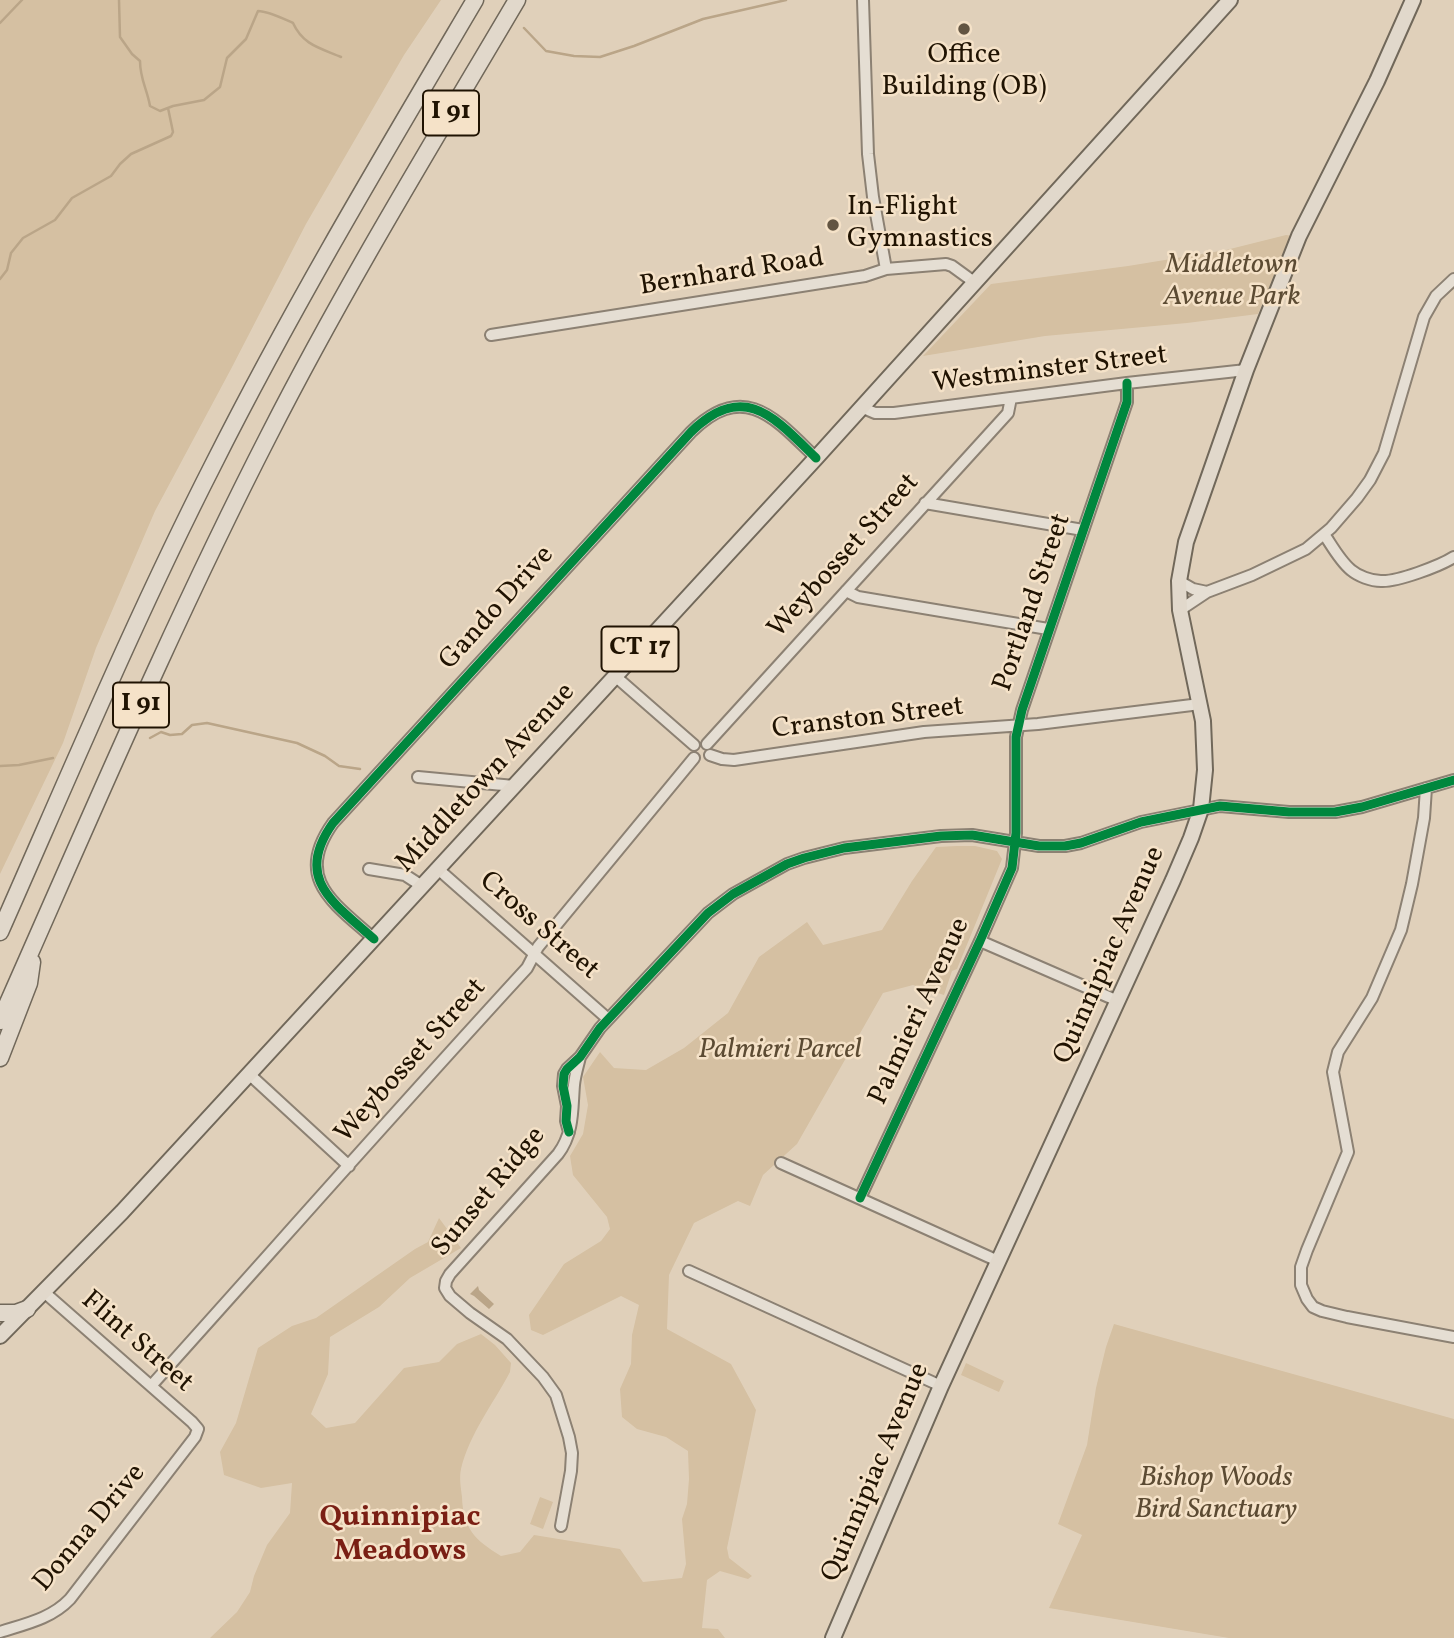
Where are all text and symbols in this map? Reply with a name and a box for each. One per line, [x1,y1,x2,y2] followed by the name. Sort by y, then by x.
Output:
[956,21,972,37] marker: Office Building (OB)
[881,40,1047,106] place label: Office Building (OB)
[423,90,479,136] road number: I 91
[847,192,993,258] place label: In-Flight Gymnastics
[825,217,841,233] marker: In-Flight Gymnastics
[637,243,827,305] street label: Bernhard Road
[1163,250,1301,316] park label: Middletown Avenue Park
[931,340,1169,402] street label: Westminster Street
[762,468,928,646] street label: Weybosset Street
[988,510,1080,696] street label: Portland Street
[433,540,563,678] street label: Gando Drive
[602,626,678,671] road number: CT 17
[390,677,584,881] street label: Middletown Avenue
[113,682,169,727] road number: I 91
[770,692,966,748] street label: Cranston Street
[1048,842,1174,1070] street label: Quinnipiac Avenue
[471,866,605,988] street label: Cross Street
[863,913,979,1111] street label: Palmieri Avenue
[329,973,495,1151] street label: Weybosset Street
[698,1035,862,1069] park label: Palmieri Parcel
[426,1121,554,1265] street label: Sunset Ridge
[73,1285,199,1401] street label: Flint Street
[816,1358,938,1588] street label: Quinnipiac Avenue
[28,1458,154,1600] street label: Donna Drive
[1135,1463,1297,1529] park label: Bishop Woods Bird Sanctuary
[319,1501,481,1572] district label: Quinnipiac Meadows

